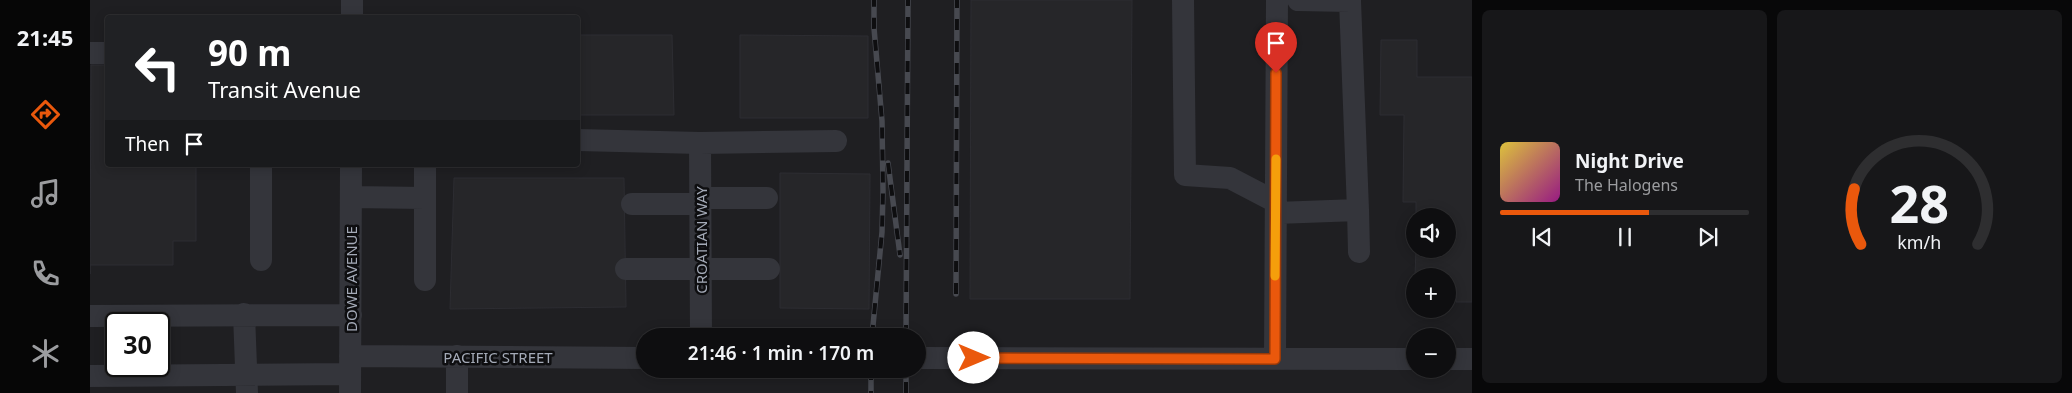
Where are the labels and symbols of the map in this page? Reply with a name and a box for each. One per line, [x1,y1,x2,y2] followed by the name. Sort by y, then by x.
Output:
[1255,22,1297,73] pin
[691,186,711,294] street label: CROATIAN WAY
[341,226,361,332] street label: DOWE AVENUE
[105,312,170,377] speed limit sign: 30
[947,331,999,383] position arrow
[443,347,553,367] street label: PACIFIC STREET

